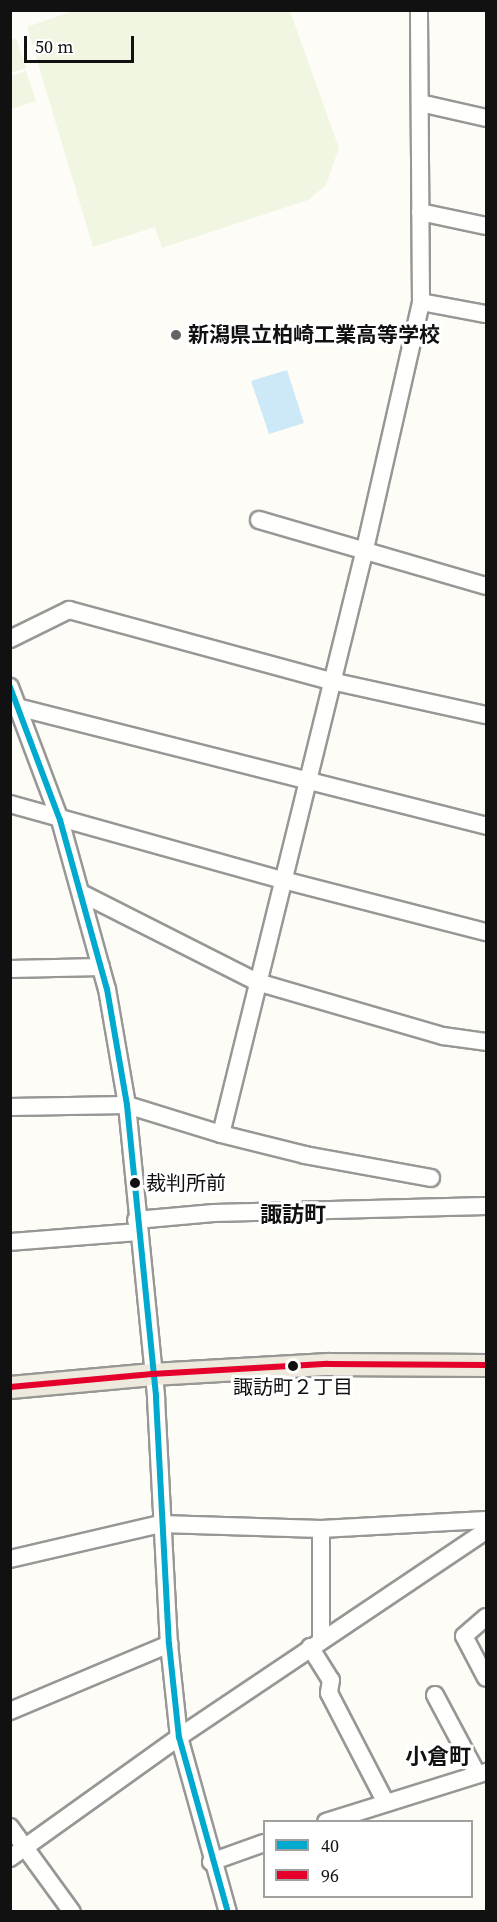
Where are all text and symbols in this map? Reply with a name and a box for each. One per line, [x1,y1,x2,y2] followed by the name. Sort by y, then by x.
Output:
[27,24,136,62] scale bar
[35,34,73,59] text: 50 m
[188,322,440,348] place label: 新潟県立柏崎工業高等学校
[169,328,183,342] marker: 新潟県立柏崎工業高等学校
[146,1171,226,1195] place label: 裁判所前
[129,1177,141,1189] marker: 裁判所前
[260,1202,326,1228] district label: 諏訪町
[287,1360,299,1372] marker: 諏訪町２丁目
[233,1375,353,1399] place label: 諏訪町２丁目
[405,1744,471,1770] district label: 小倉町
[263,1820,473,1898] legend
[321,1833,339,1858] text: 40
[321,1863,339,1888] text: 96

